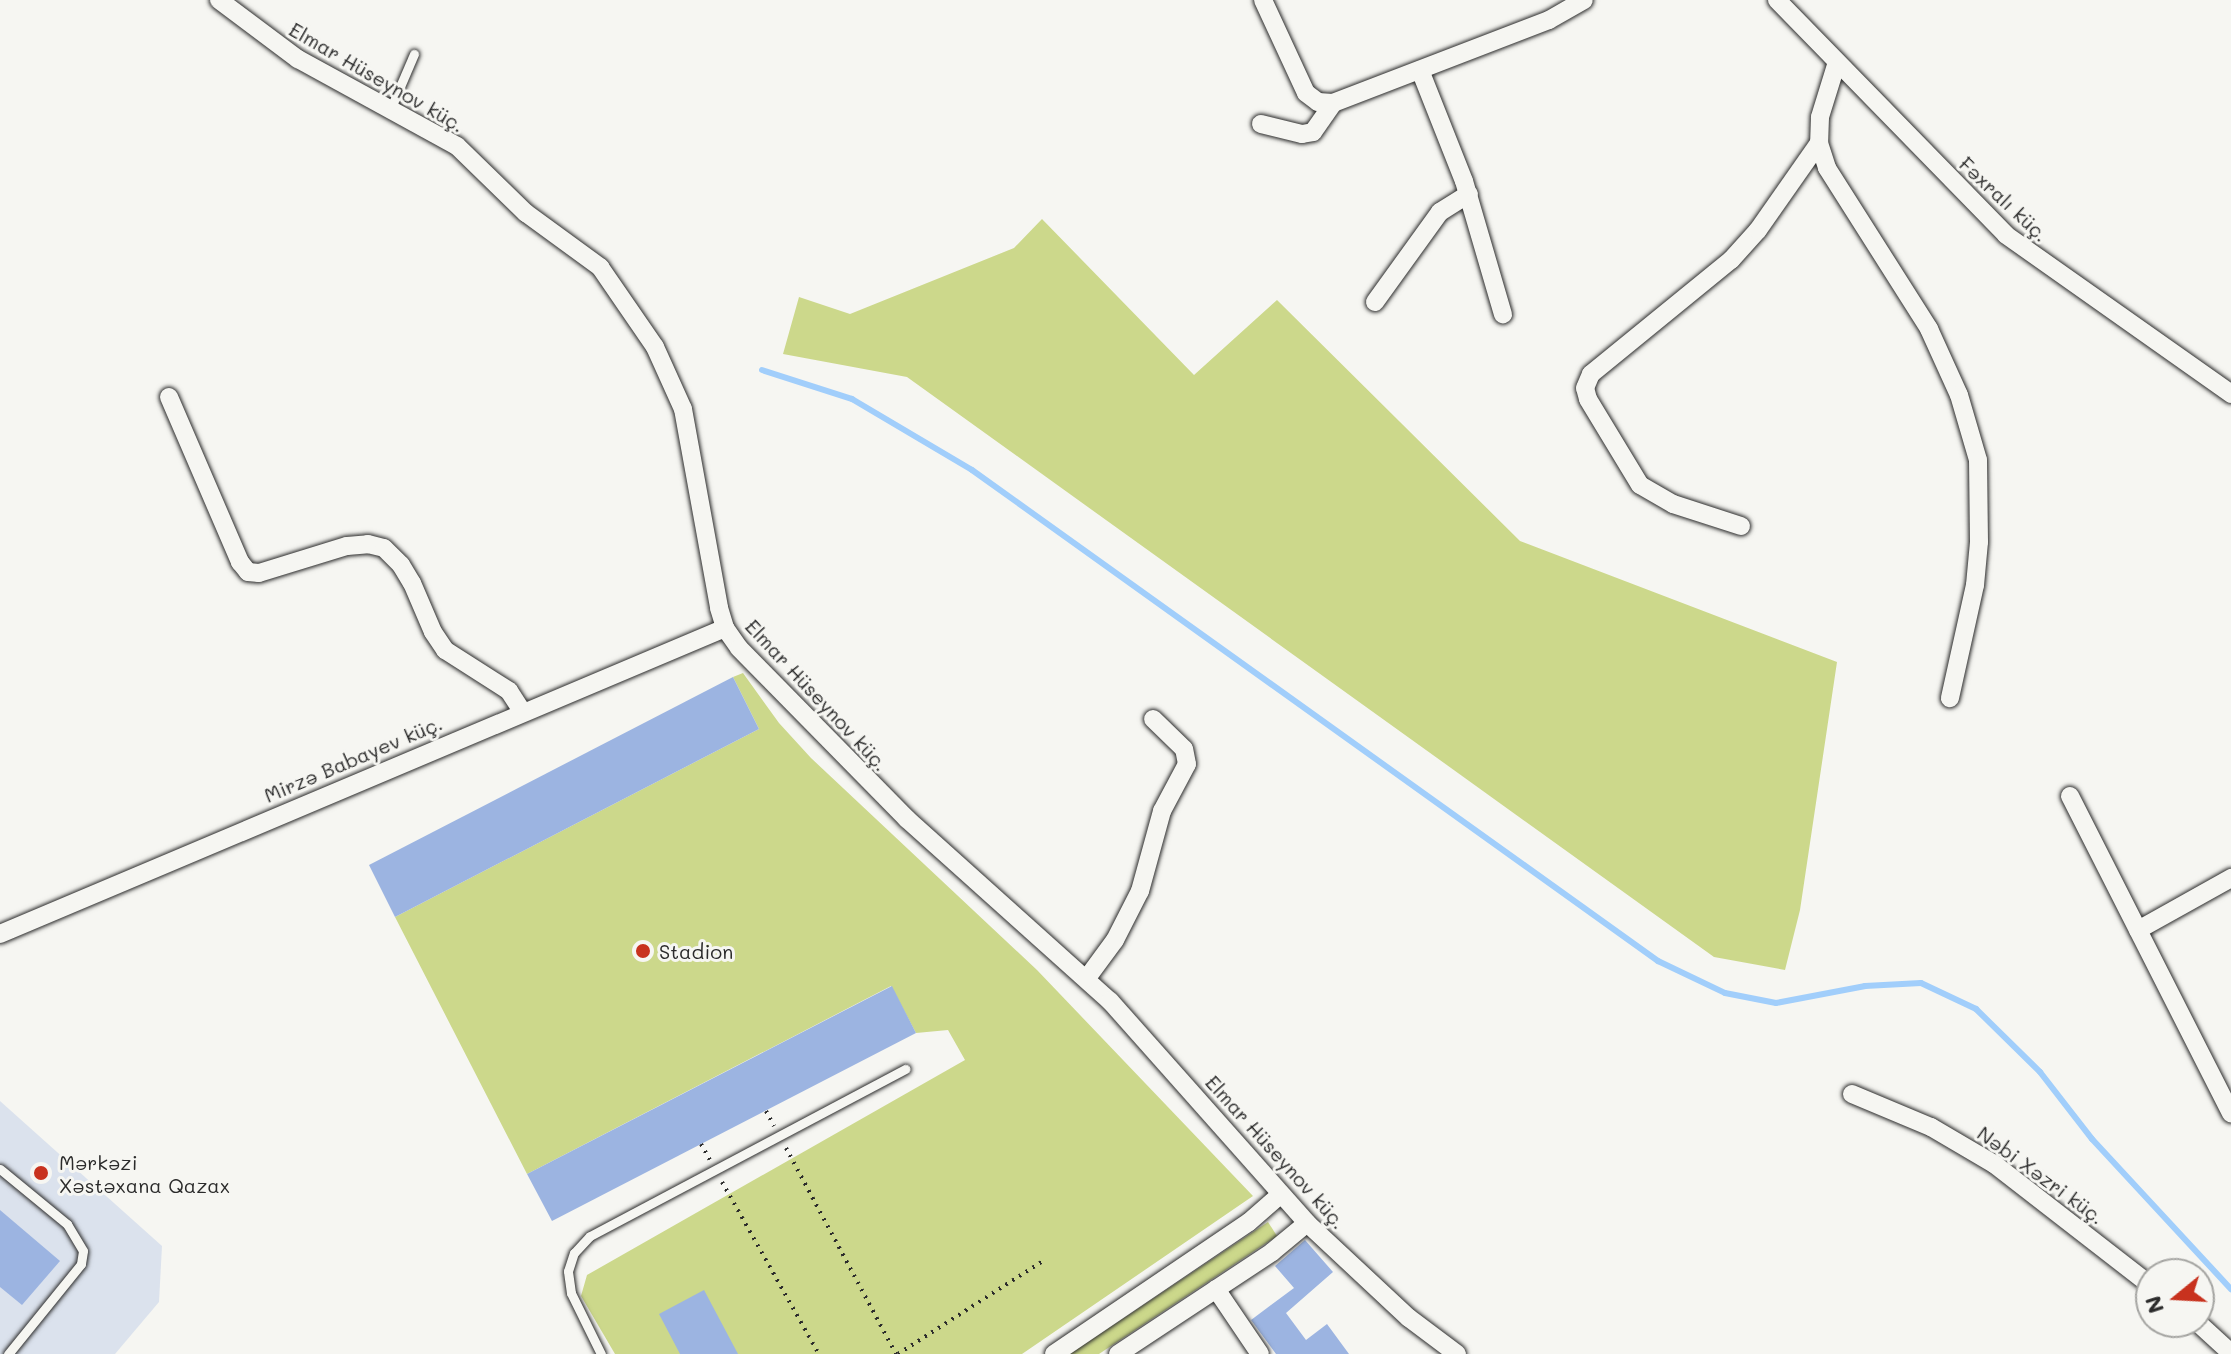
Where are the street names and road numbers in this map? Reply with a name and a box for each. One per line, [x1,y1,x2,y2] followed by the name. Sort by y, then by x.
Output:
[285,17,469,137] street label: Elmar Hüseynov küç.
[1954,152,2054,246] street label: Fəxralı küç.
[741,614,893,776] street label: Elmar Hüseynov küç.
[260,711,446,807] street label: Mirzə Babayev küç.
[1201,1070,1351,1234] street label: Elmar Hüseynov küç.
[1973,1121,2109,1229] street label: Nəbi Xəzri küç.

